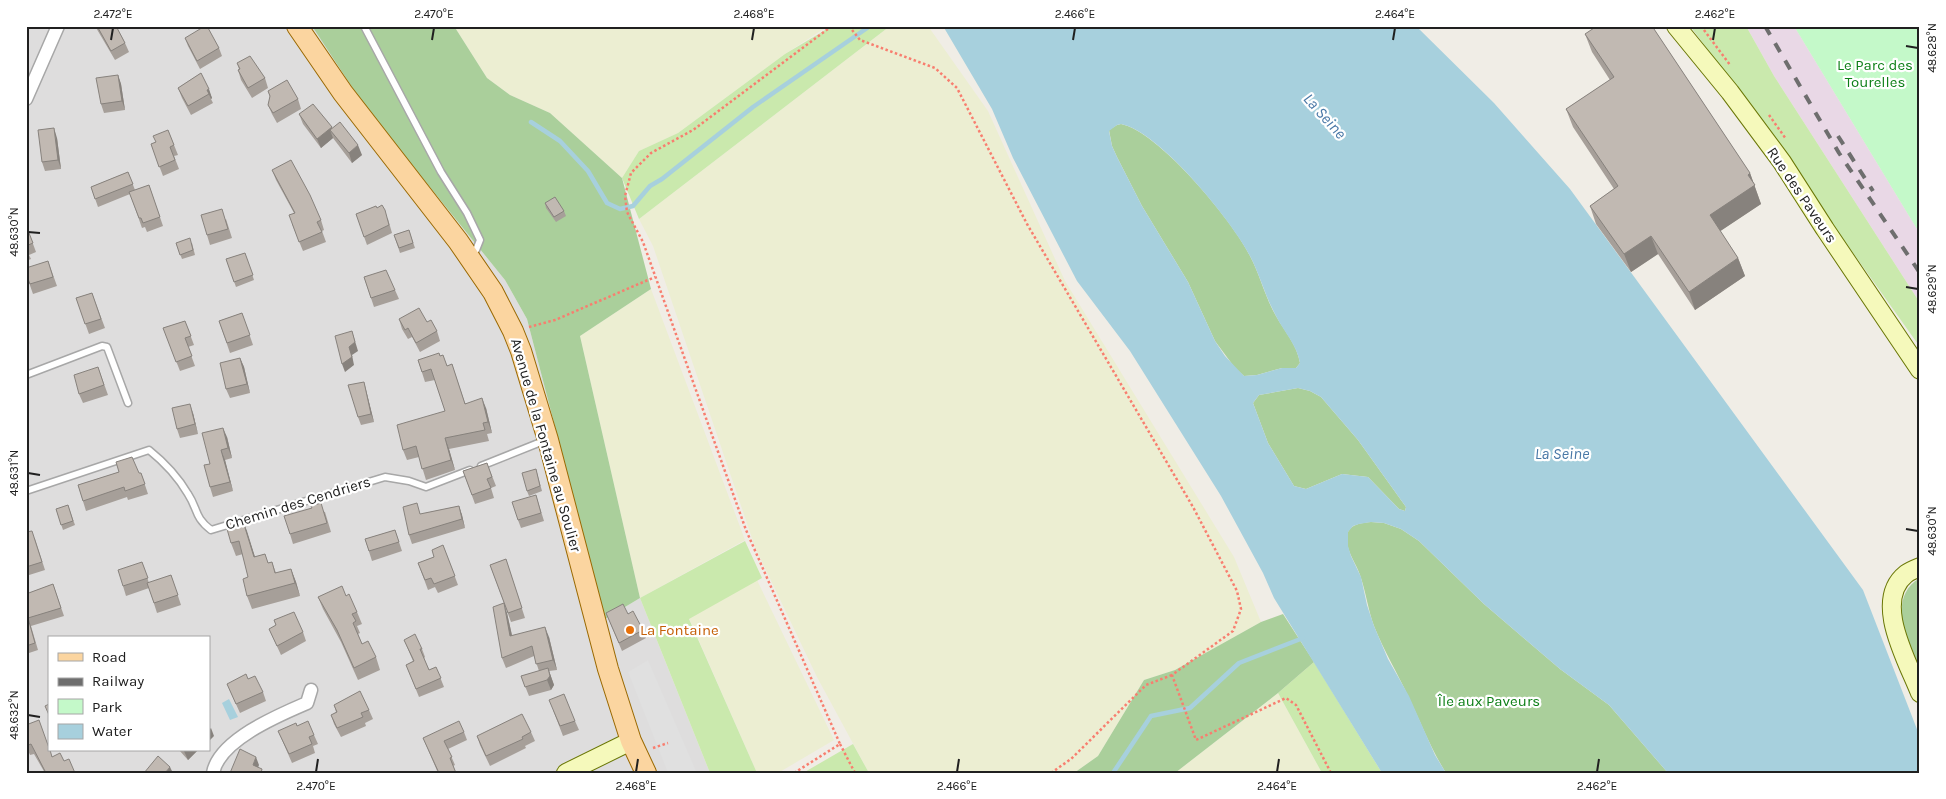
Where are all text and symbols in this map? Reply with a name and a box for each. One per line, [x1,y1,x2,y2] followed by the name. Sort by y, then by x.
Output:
[93,7,133,21] text: 2.472°E
[414,7,454,21] text: 2.470°E
[734,7,774,21] text: 2.468°E
[1055,7,1095,21] text: 2.466°E
[1375,7,1415,21] text: 2.464°E
[1695,7,1735,21] text: 2.462°E
[1925,23,1939,73] text: 48.628°N
[1837,56,1913,91] park label: Le Parc des Tourelles
[1300,89,1351,143] water label: La Seine
[1763,144,1841,246] street label: Rue des Paveurs
[7,207,21,257] text: 48.630°N
[1925,264,1939,314] text: 48.629°N
[507,336,585,554] street label: Avenue de la Fontaine au Soulier
[1535,444,1590,463] water label: La Seine
[7,450,21,496] text: 48.631°N
[223,472,373,534] street label: Chemin des Cendriers
[1925,506,1939,556] text: 48.630°N
[640,621,719,639] place label: La Fontaine
[624,624,636,636] marker: La Fontaine
[48,636,210,752] legend
[92,648,127,666] text: Road
[92,672,144,690] text: Railway
[7,690,21,740] text: 48.632°N
[1437,692,1540,710] park label: Île aux Paveurs
[92,698,122,716] text: Park
[92,722,133,740] text: Water
[296,779,336,793] text: 2.470°E
[616,779,656,793] text: 2.468°E
[937,779,977,793] text: 2.466°E
[1257,779,1297,793] text: 2.464°E
[1577,779,1617,793] text: 2.462°E

